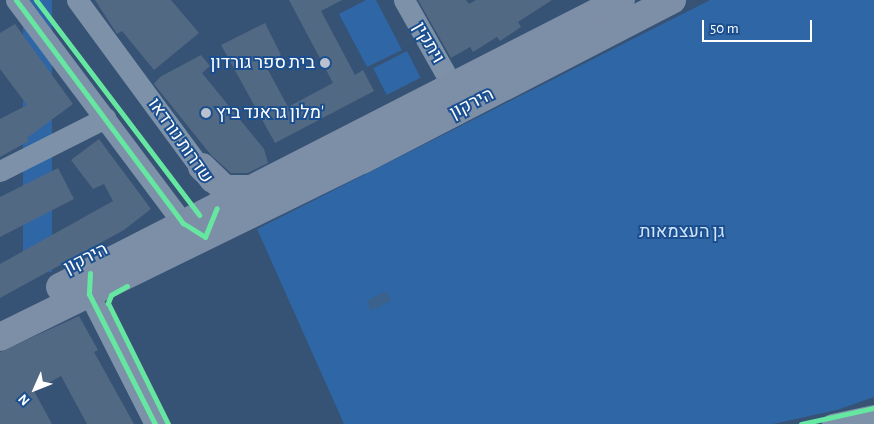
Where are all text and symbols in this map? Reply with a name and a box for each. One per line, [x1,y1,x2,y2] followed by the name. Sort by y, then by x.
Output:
[704,10,814,42] scale bar
[408,19,448,67] street label: ויתקין
[710,21,739,36] text: 50 m
[210,52,315,74] place label: בית ספר גורדון
[319,57,331,69] marker: בית ספר גורדון
[446,84,498,124] street label: הירקון
[143,94,217,188] street label: שדרות נורדאו
[216,102,324,124] place label: מלון גראנד ביץ'
[200,107,212,119] marker: מלון גראנד ביץ'
[639,221,725,243] park label: גן העצמאות
[60,239,112,279] street label: הירקון
[10,364,60,414] north arrow
[16,391,33,408] text: N

